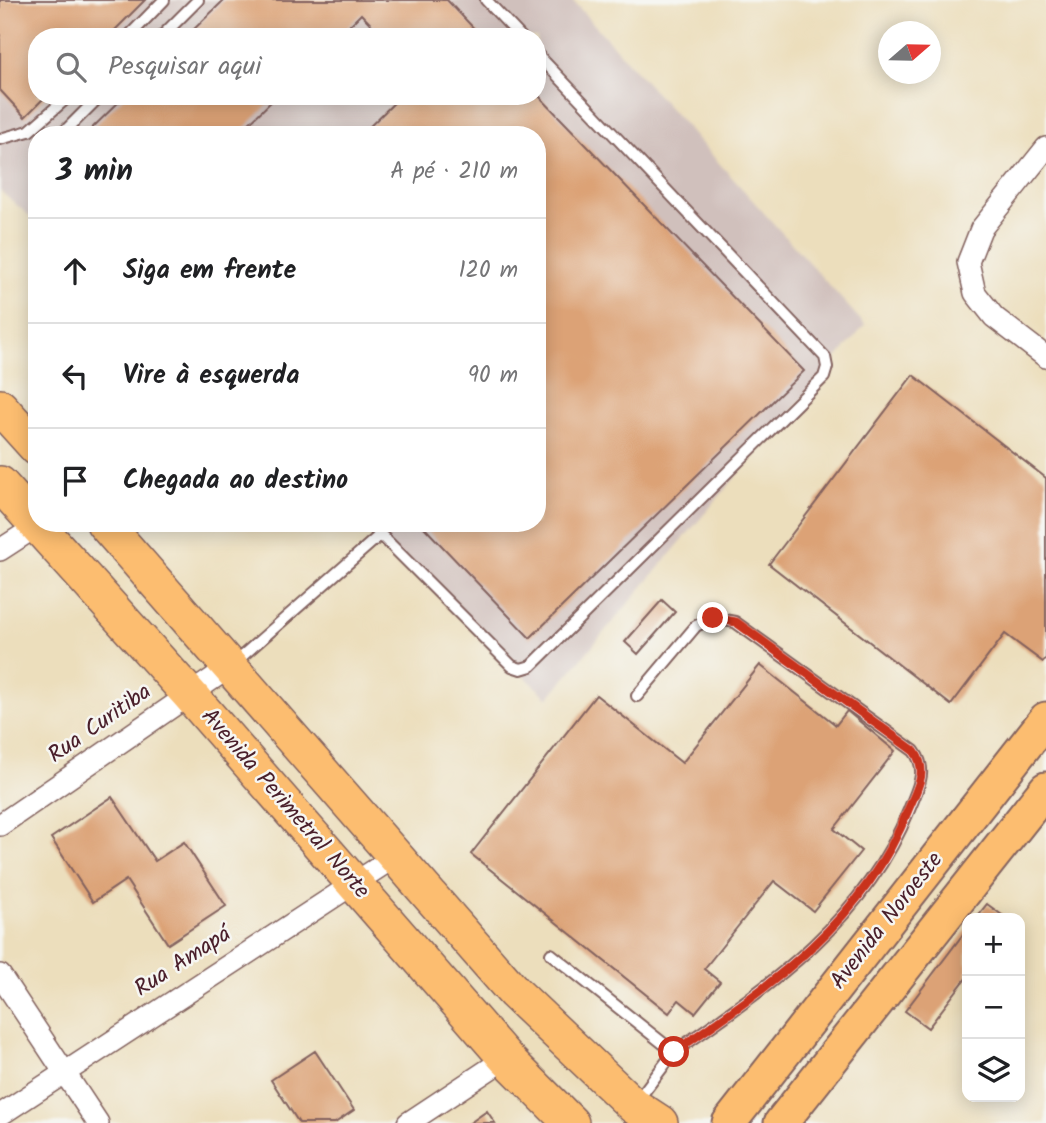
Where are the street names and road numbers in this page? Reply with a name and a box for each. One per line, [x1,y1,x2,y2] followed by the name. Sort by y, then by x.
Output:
[41,675,159,773] street label: Rua Curitiba
[192,701,378,907] street label: Avenida Perimetral Norte
[822,844,952,998] street label: Avenida Noroeste
[127,916,240,1007] street label: Rua Amapá

